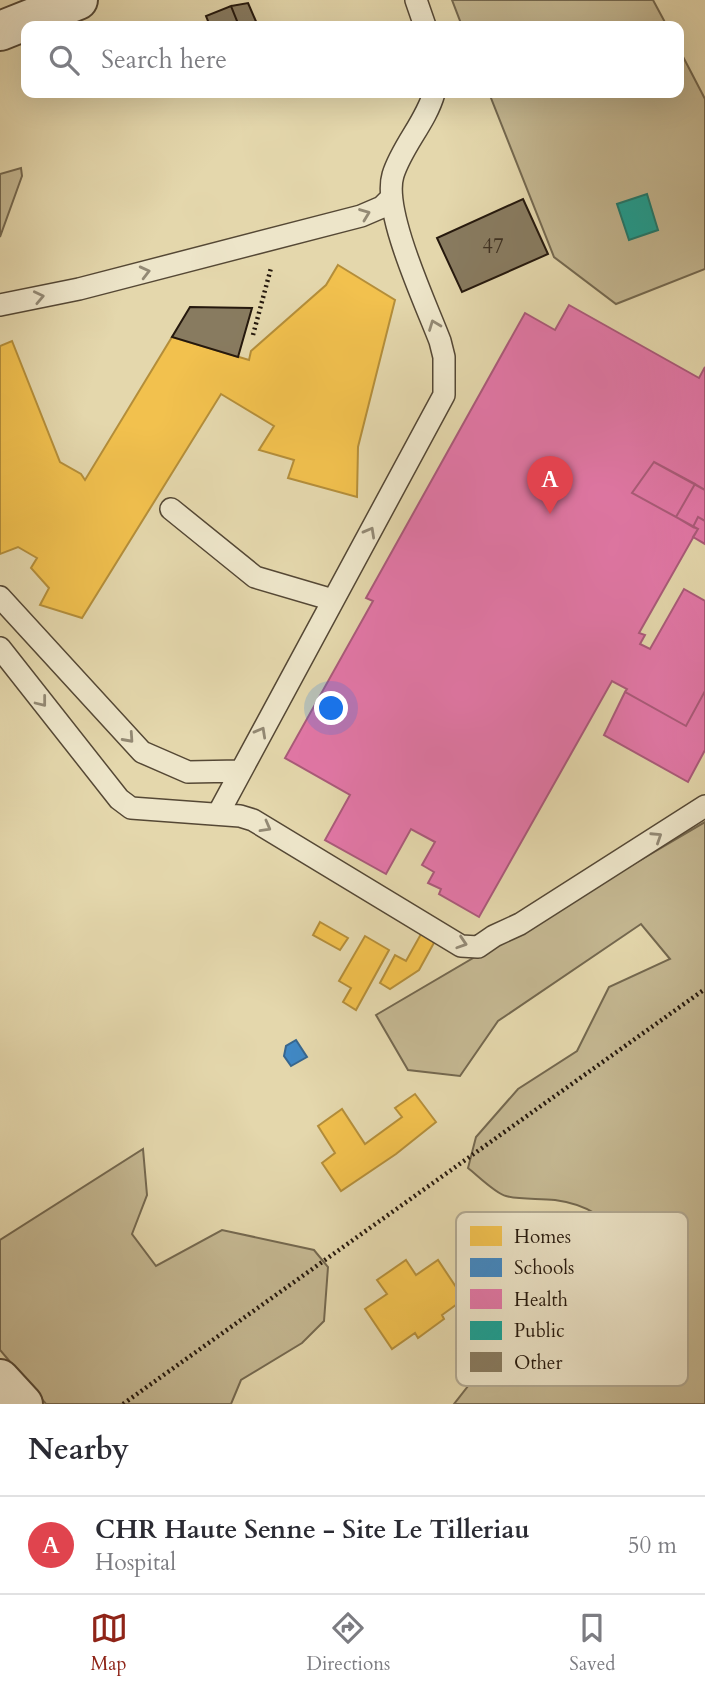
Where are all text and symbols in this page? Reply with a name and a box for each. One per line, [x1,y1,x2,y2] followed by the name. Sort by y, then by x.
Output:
[21,21,684,98] search box
[45,41,83,79] icon: search
[101,42,227,77] text: Search here
[358,208,370,222] one-way arrow
[482,232,504,261] house number: 47
[139,266,151,280] one-way arrow
[33,291,45,306] one-way arrow
[429,320,443,332] one-way arrow
[527,456,573,514] pin: A
[362,527,375,539] one-way arrow
[314,691,348,725] your location
[34,694,47,707] one-way arrow
[253,727,266,739] one-way arrow
[120,730,133,743] one-way arrow
[259,819,271,833] one-way arrow
[649,832,662,845] one-way arrow
[455,934,467,949] one-way arrow
[456,1212,688,1386] legend
[514,1224,571,1250] text: Homes
[514,1255,574,1281] text: Schools
[514,1287,569,1313] text: Health
[514,1318,565,1344] text: Public
[514,1350,562,1376] text: Other
[28,1429,129,1470] text: Nearby
[95,1512,530,1547] text: CHR Haute Senne - Site Le Tilleriau
[42,1530,60,1561] text: A
[628,1530,677,1561] text: 50 m
[95,1547,176,1578] text: Hospital
[90,1609,128,1677] tab: Map
[307,1609,390,1677] tab: Directions
[569,1609,615,1677] tab: Saved

